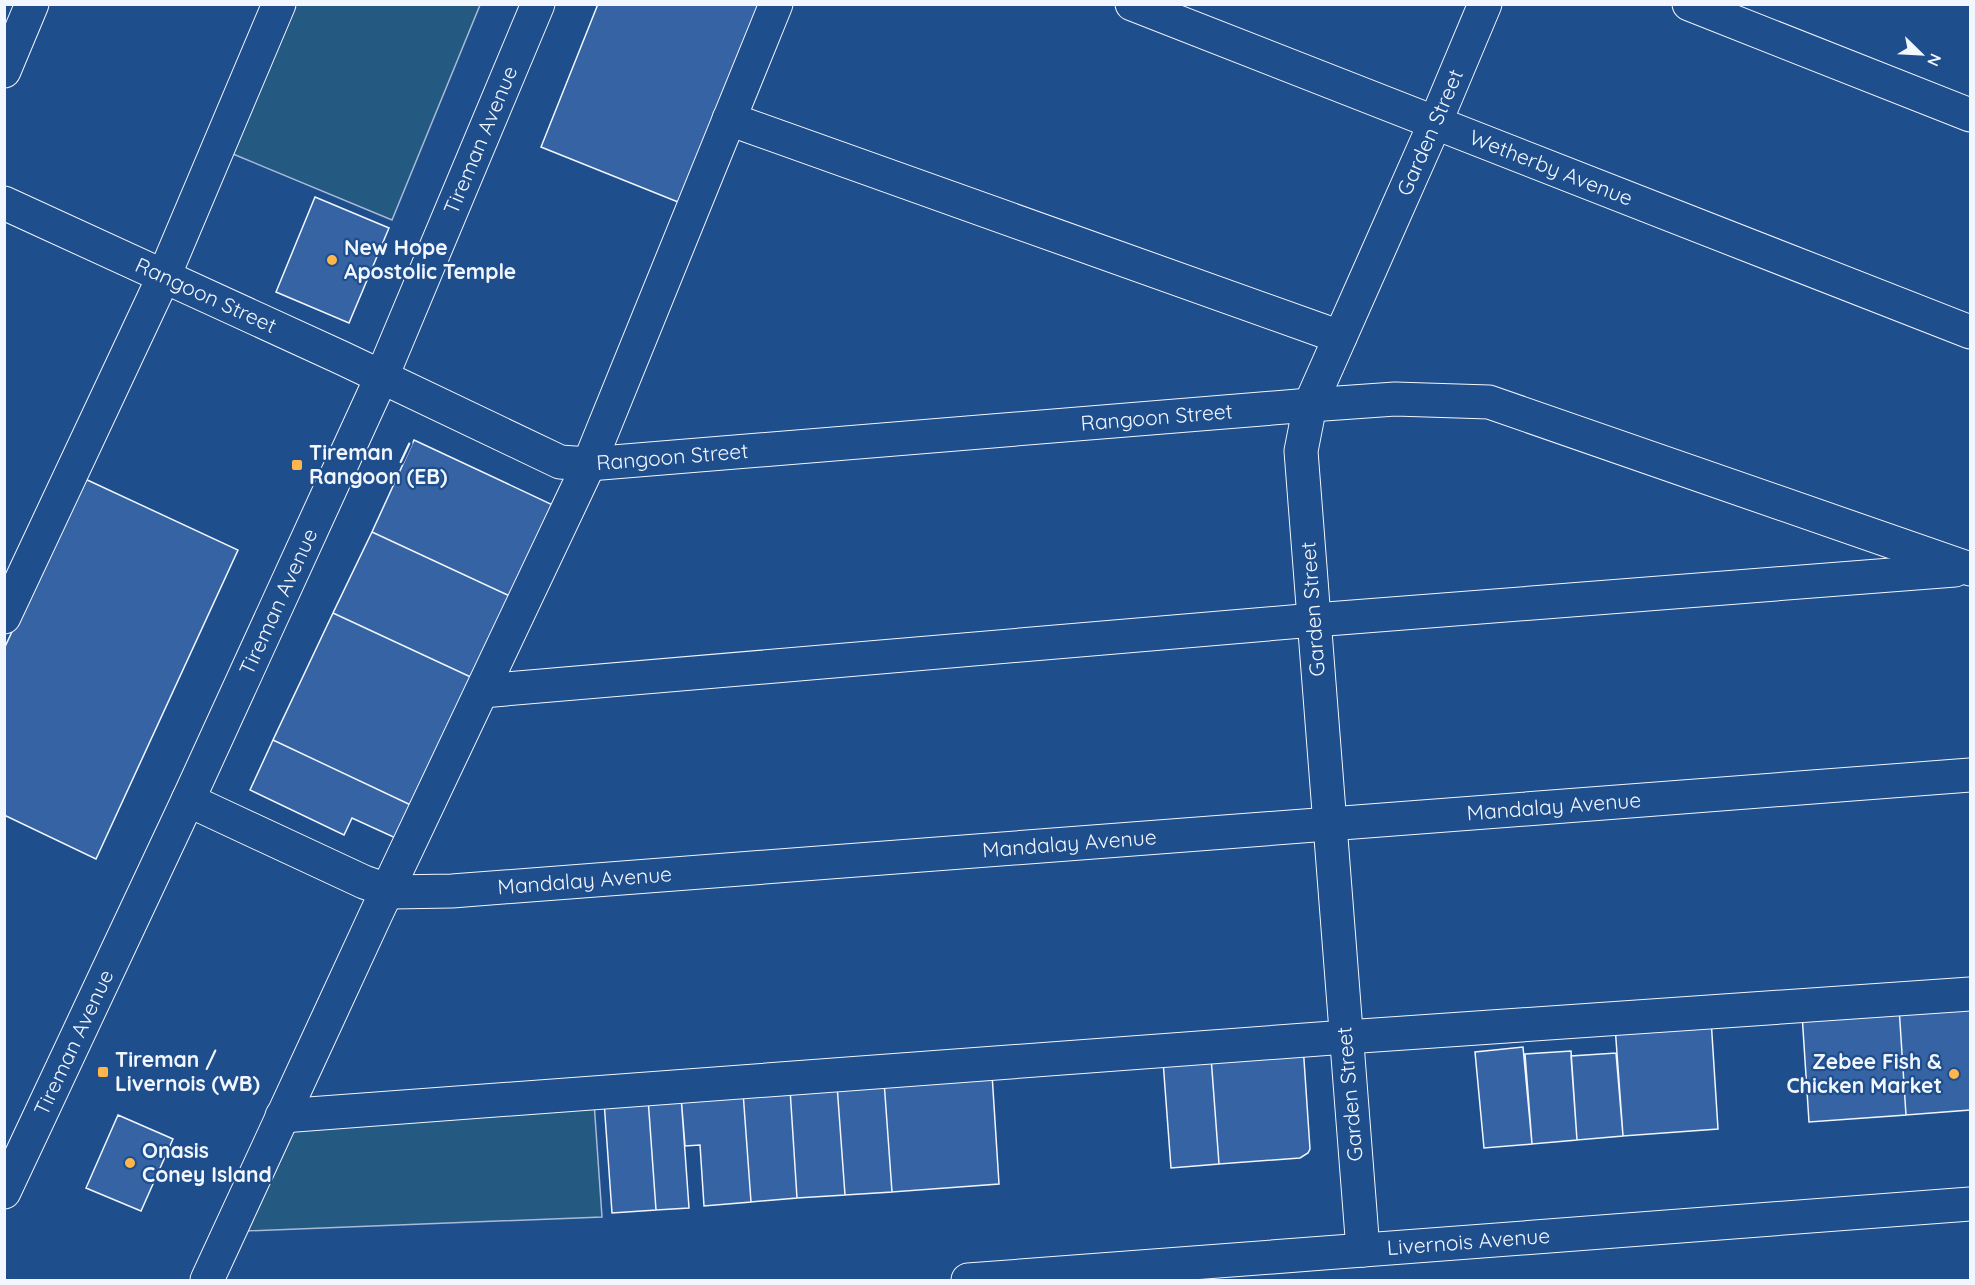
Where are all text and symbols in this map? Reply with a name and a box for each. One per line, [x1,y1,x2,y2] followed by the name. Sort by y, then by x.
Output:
[1891,24,1951,84] north arrow
[1923,51,1946,70] text: N
[437,62,523,218] street label: Tireman Avenue
[1390,65,1468,199] street label: Garden Street
[1466,123,1637,211] street label: Wetherby Avenue
[344,234,516,284] place label: New Hope Apostolic Temple
[132,251,281,338] street label: Rangoon Street
[325,253,339,267] marker: New Hope Apostolic Temple
[1080,397,1234,436] street label: Rangoon Street
[595,437,749,475] street label: Rangoon Street
[309,439,448,489] place label: Tireman / Rangoon (EB)
[290,458,304,472] marker: Tireman / Rangoon (EB)
[233,524,323,679] street label: Tireman Avenue
[1294,541,1330,677] street label: Garden Street
[1466,786,1642,825] street label: Mandalay Avenue
[981,823,1157,862] street label: Mandalay Avenue
[496,860,673,899] street label: Mandalay Avenue
[28,965,119,1119] street label: Tireman Avenue
[1330,1026,1368,1163] street label: Garden Street
[115,1046,260,1096] place label: Tireman / Livernois (WB)
[1786,1048,1942,1098] place label: Zebee Fish & Chicken Market
[96,1065,110,1079] marker: Tireman / Livernois (WB)
[1947,1067,1961,1081] marker: Zebee Fish & Chicken Market
[142,1137,272,1187] place label: Onasis Coney Island
[123,1156,137,1170] marker: Onasis Coney Island
[1386,1222,1551,1260] street label: Livernois Avenue

